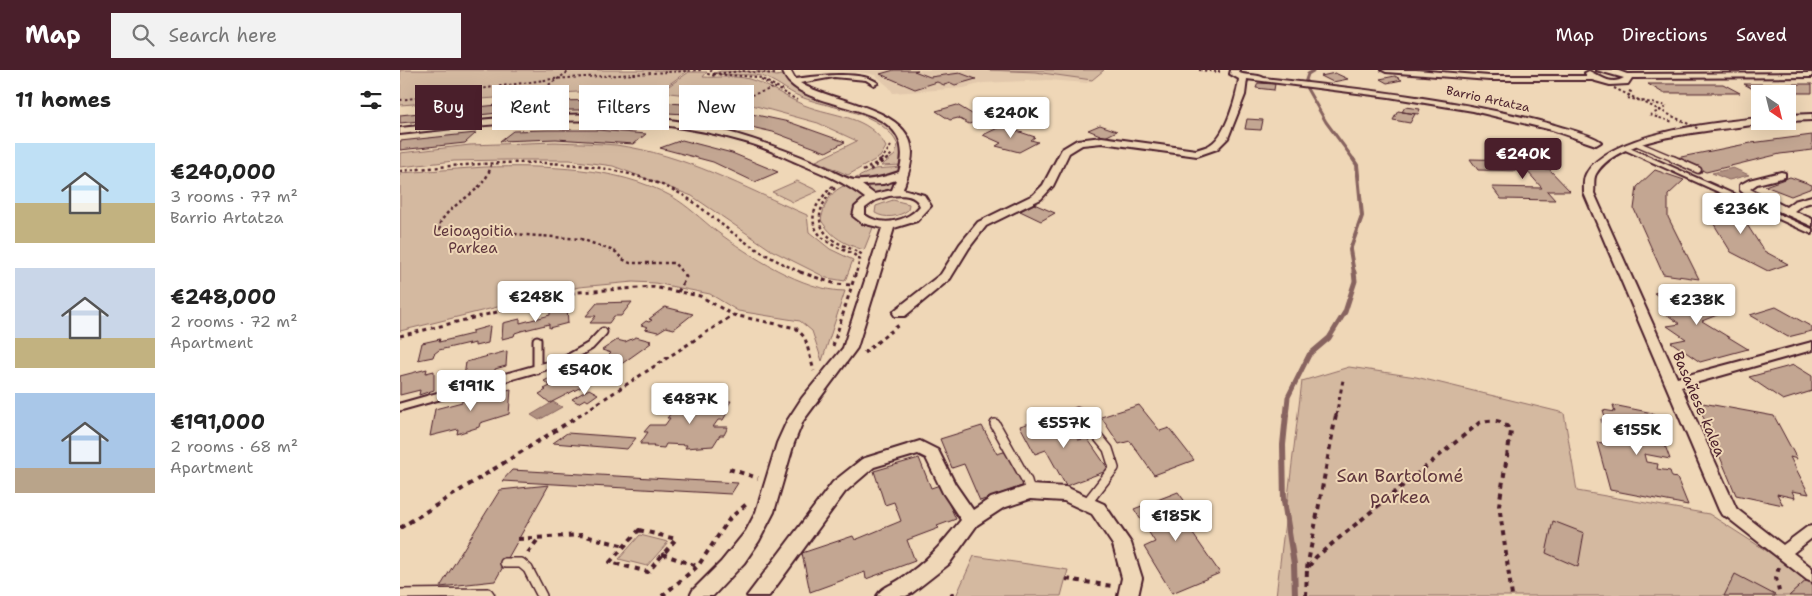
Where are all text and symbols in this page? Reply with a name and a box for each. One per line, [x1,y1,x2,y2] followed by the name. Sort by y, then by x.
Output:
[111,13,461,58] search box
[25,19,81,51] text: Map
[129,21,157,49] icon: search
[169,23,277,48] text: Search here
[1556,23,1594,47] text: Map
[1622,23,1708,47] text: Directions
[1736,23,1787,47] text: Saved
[1445,82,1532,116] street label: Barrio Artatza
[415,85,482,130] chip: Buy
[492,85,569,130] chip: Rent
[579,85,669,130] chip: Filters
[679,85,754,130] chip: New
[1751,85,1796,130] north arrow
[1751,85,1796,130] map controls
[15,86,111,114] text: 11 homes
[357,86,385,114] icon: filters
[976,97,1046,139] pin: €240K
[983,102,1039,123] text: €240K
[1488,138,1558,180] pin: €240K
[1495,143,1551,164] text: €240K
[170,158,276,186] text: €240,000
[55,163,115,223] icon: home
[170,186,298,207] text: 3 rooms · 77 m²
[1706,192,1776,235] pin: €236K
[1713,198,1769,219] text: €236K
[170,207,283,228] text: Barrio Artatza
[433,221,514,258] park label: Leioagoitia Parkea
[501,280,571,323] pin: €248K
[170,283,276,311] text: €248,000
[1662,284,1732,326] pin: €238K
[509,286,563,307] text: €248K
[55,288,115,348] icon: home
[1669,289,1725,310] text: €238K
[170,311,298,332] text: 2 rooms · 72 m²
[170,332,253,353] text: Apartment
[1668,348,1730,460] street label: Basañese kalea
[550,354,620,396] pin: €540K
[558,359,612,380] text: €540K
[436,370,506,412] pin: €191K
[448,375,494,396] text: €191K
[655,382,725,425] pin: €487K
[662,388,718,409] text: €487K
[1029,406,1099,449] pin: €557K
[170,408,265,436] text: €191,000
[1038,412,1090,433] text: €557K
[55,413,115,473] icon: home
[1602,414,1672,456] pin: €155K
[1613,419,1661,440] text: €155K
[170,436,298,457] text: 2 rooms · 68 m²
[170,457,253,478] text: Apartment
[1336,464,1464,509] park label: San Bartolomé parkea
[1141,500,1211,542] pin: €185K
[1151,505,1201,526] text: €185K

